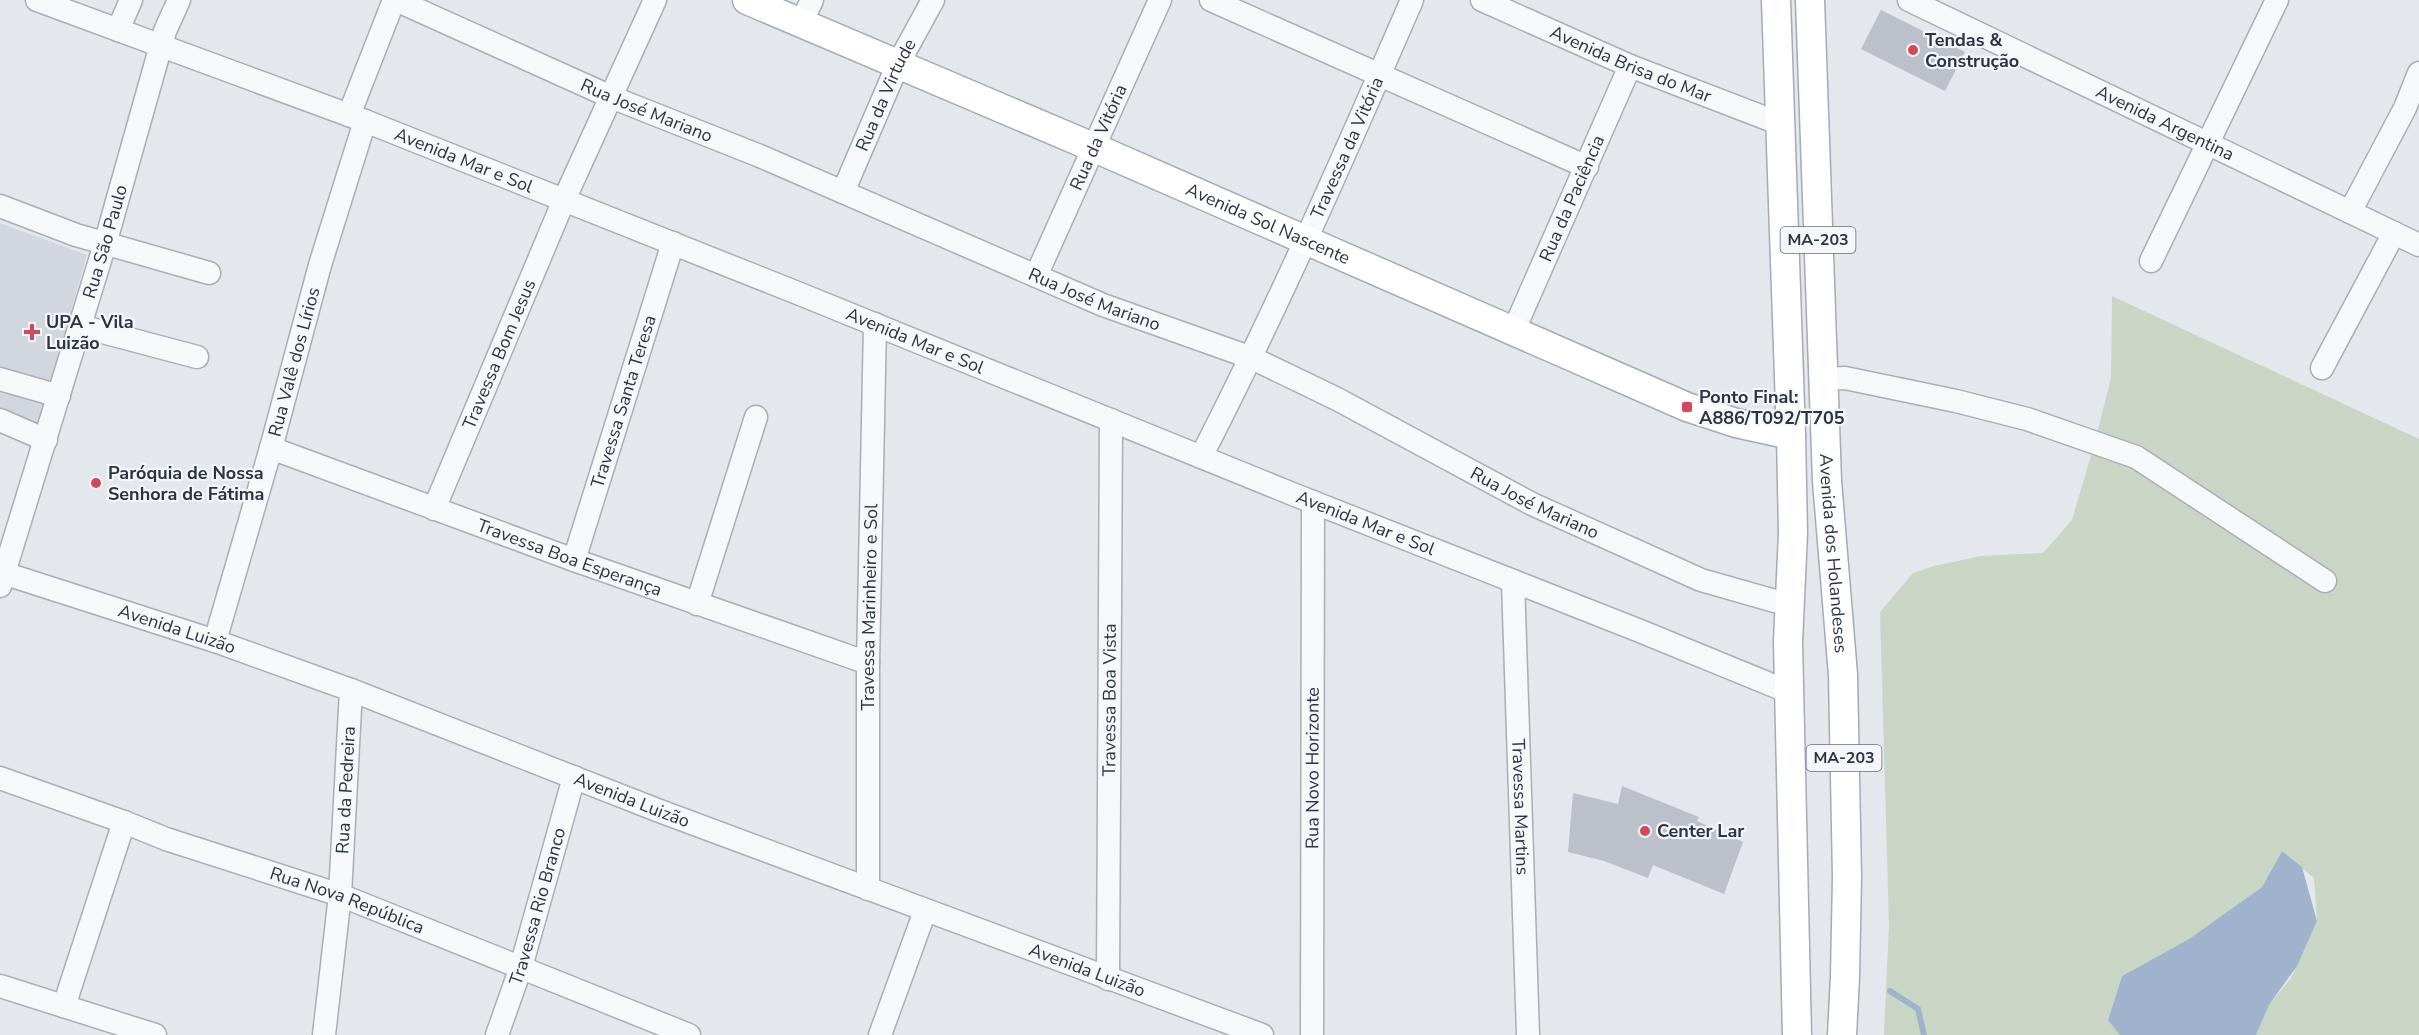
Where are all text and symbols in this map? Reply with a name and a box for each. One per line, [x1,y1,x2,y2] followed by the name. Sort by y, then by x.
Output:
[1546,20,1715,108] street label: Avenida Brisa do Mar
[1925,28,2019,73] place label: Tendas & Construção
[850,34,922,155] street label: Rua da Virtude
[1906,43,1920,57] marker: Tendas & Construção
[577,73,716,148] street label: Rua José Mariano
[1305,73,1389,223] street label: Travessa da Vitória
[1064,80,1133,194] street label: Rua da Vitória
[2092,80,2238,166] street label: Avenida Argentina
[391,122,537,199] street label: Avenida Mar e Sol
[1533,131,1610,265] street label: Rua da Paciência
[1182,177,1354,270] street label: Avenida Sol Nascente
[77,182,133,302] street label: Rua São Paulo
[1780,227,1856,253] road number: MA-203
[1025,262,1164,336] street label: Rua José Mariano
[457,275,541,433] street label: Travessa Bom Jesus
[263,285,326,439] street label: Rua Valê dos Lírios
[842,302,988,380] street label: Avenida Mar e Sol
[46,310,134,355] place label: UPA - Vila Luizão
[585,312,662,491] street label: Travessa Santa Teresa
[23,323,41,341] marker: UPA - Vila Luizão
[1699,385,1845,430] place label: Ponto Final: A886/T092/T705
[1680,400,1694,414] marker: Ponto Final: A886/T092/T705
[1814,453,1853,654] street label: Avenida dos Holandeses
[108,461,264,506] place label: Paróquia de Nossa Senhora de Fátima
[1466,461,1603,545] street label: Rua José Mariano
[89,476,103,490] marker: Paróquia de Nossa Senhora de Fátima
[1293,485,1439,561] street label: Avenida Mar e Sol
[856,503,883,710] street label: Travessa Marinheiro e Sol
[474,513,665,602] street label: Travessa Boa Esperança
[115,599,239,660] street label: Avenida Luizão
[1097,623,1122,777] street label: Travessa Boa Vista
[1300,687,1325,849] street label: Rua Novo Horizonte
[330,725,361,855] street label: Rua da Pedreira
[1506,738,1535,876] street label: Travessa Martins
[1806,745,1882,771] road number: MA-203
[571,767,693,833] street label: Avenida Luizão
[1657,819,1744,843] place label: Center Lar
[1638,824,1652,838] marker: Center Lar
[504,825,571,988] street label: Travessa Rio Branco
[267,861,428,940] street label: Rua Nova República
[1026,937,1149,1003] street label: Avenida Luizão

